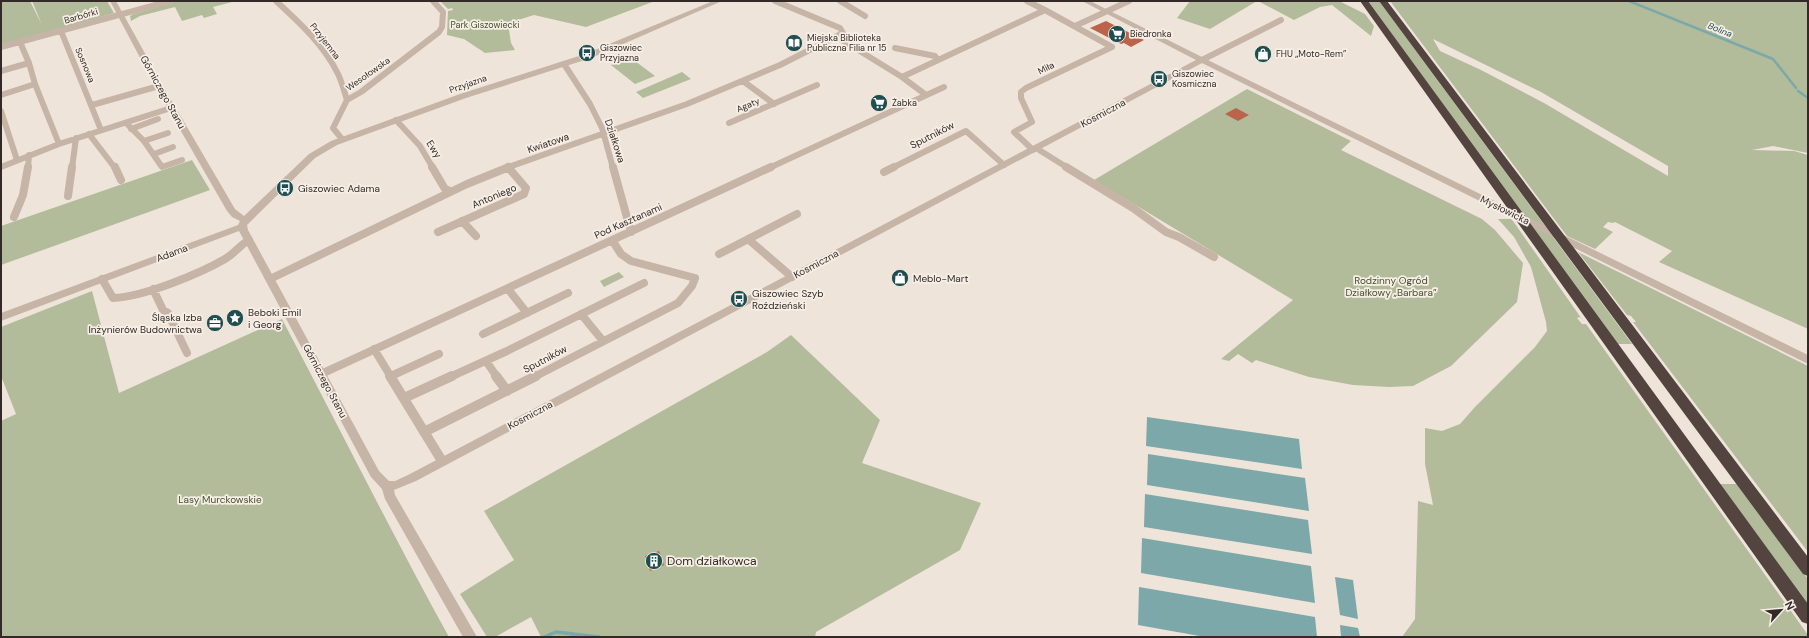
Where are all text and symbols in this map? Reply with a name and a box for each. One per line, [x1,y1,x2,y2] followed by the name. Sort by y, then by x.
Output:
[63,5,99,27] street label: Barbórki
[451,19,519,31] park label: Park Giszowiecki
[307,20,343,62] street label: Przyjemna
[1706,20,1734,40] water label: Bolina
[1107,24,1127,44] supermarket icon: Biedronka
[1130,28,1172,40] place label: Biedronka
[807,32,887,54] place label: Miejska Biblioteka Publiczna Filia nr 15
[784,33,804,53] library icon: Miejska Biblioteka Publiczna Filia nr 15
[600,42,642,64] place label: Giszowiec Przyjazna
[577,43,597,63] bus stop icon: Giszowiec Przyjazna
[1253,44,1273,64] shop icon: FHU „Moto-Rem”
[72,46,98,84] street label: Sosnowa
[1276,48,1347,60] place label: FHU „Moto-Rem”
[137,53,189,131] street label: Górniczego Stanu
[343,54,393,94] street label: Wesołowska
[1036,59,1056,77] street label: Miła
[1172,68,1216,90] place label: Giszowiec Kosmiczna
[1149,69,1169,89] bus stop icon: Giszowiec Kosmiczna
[448,72,488,96] street label: Przyjazna
[869,93,889,113] supermarket icon: Żabka
[734,95,762,115] street label: Agaty
[1078,96,1128,130] street label: Kosmiczna
[892,97,917,109] place label: Żabka
[602,118,628,164] street label: Działkowa
[908,118,957,152] street label: Sputników
[525,130,571,156] street label: Kwiatowa
[423,138,445,161] street label: Ewy
[275,178,295,198] bus stop icon: Giszowiec Adama
[470,181,518,211] street label: Antoniego
[298,182,380,195] place label: Giszowiec Adama
[1478,193,1532,227] street label: Mysłowicka
[592,200,664,242] street label: Pod Kasztanami
[155,241,189,265] street label: Adama
[791,247,841,281] street label: Kosmiczna
[890,268,910,288] shop icon: Meblo-Mart
[913,272,968,285] place label: Meblo-Mart
[1345,274,1437,299] park label: Rodzinny Ogród Działkowy „Barbara”
[752,287,824,312] place label: Giszowiec Szyb Roździeński
[729,289,749,309] bus stop icon: Giszowiec Szyb Roździeński
[248,306,301,331] place label: Beboki Emil i Georg
[225,308,245,328] place icon: Beboki Emil i Georg
[88,311,202,336] place label: Śląska Izba Inżynierów Budownictwa
[205,313,225,333] office icon: Śląska Izba Inżynierów Budownictwa
[300,342,350,420] street label: Górniczego Stanu
[521,342,570,376] street label: Sputników
[505,398,555,432] street label: Kosmiczna
[178,493,262,506] park label: Lasy Murckowskie
[644,551,664,571] building icon: Dom działkowca
[667,553,757,569] place label: Dom działkowca
[1761,590,1801,630] north arrow
[1782,599,1798,612] text: N

